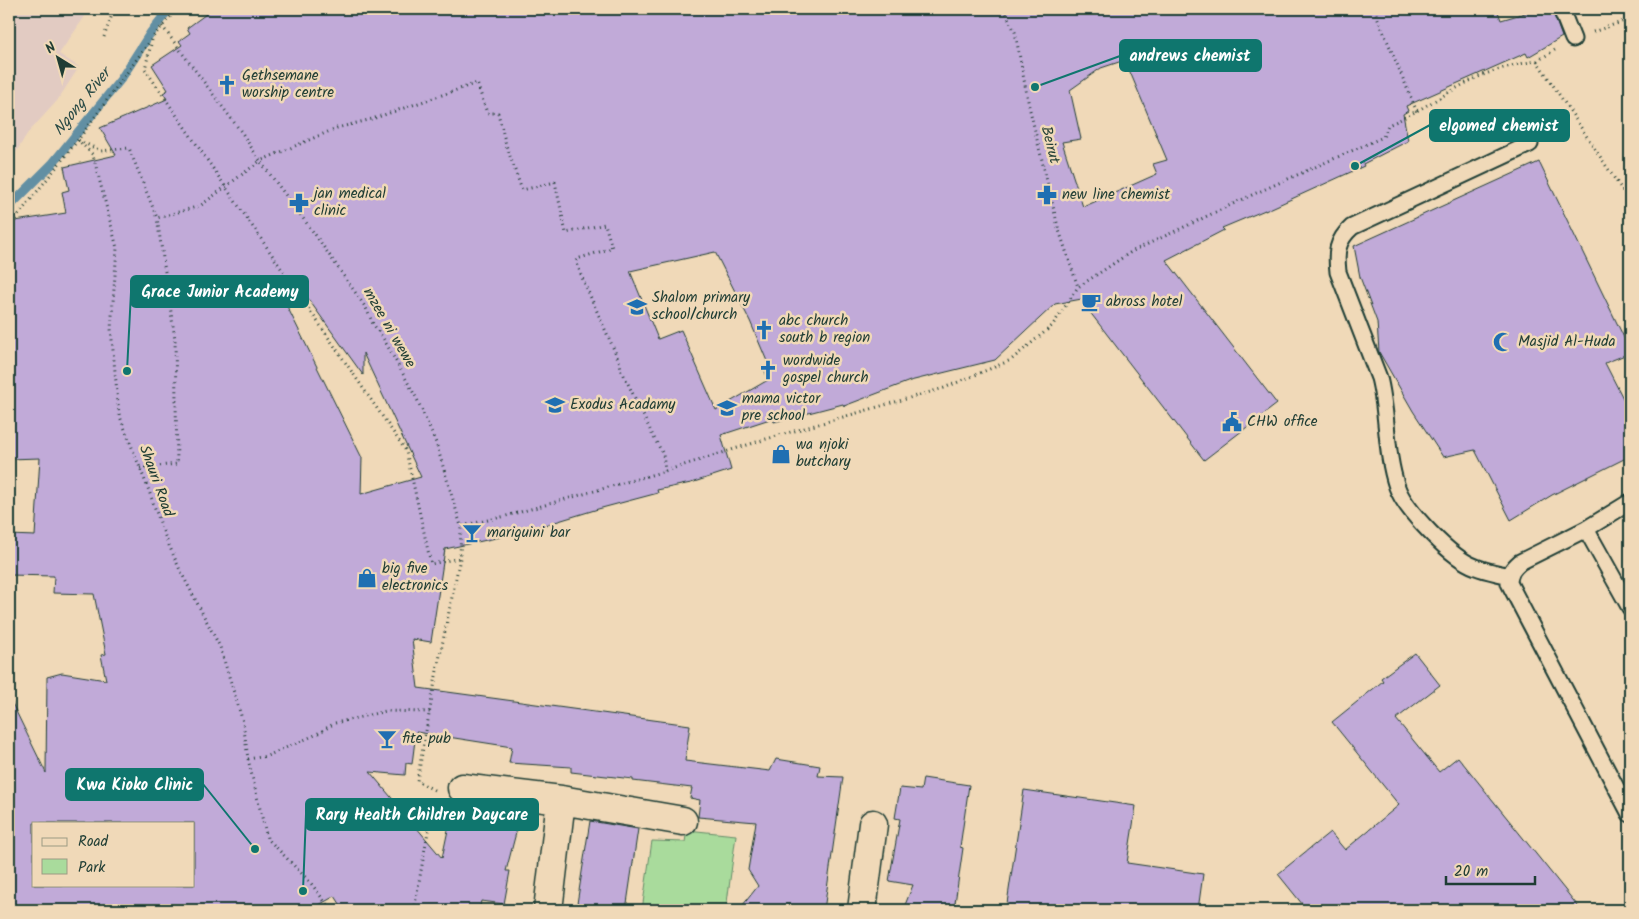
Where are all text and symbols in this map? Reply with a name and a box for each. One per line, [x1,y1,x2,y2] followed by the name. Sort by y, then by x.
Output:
[32,32,82,82] north arrow
[41,37,61,60] text: N
[1120,40,1261,71] callout: andrews chemist
[1130,44,1251,69] text: andrews chemist
[47,60,119,141] water label: Ngong River
[242,64,334,105] place label: Gethsemane worship centre
[216,74,238,96] church icon: Gethsemane worship centre
[1430,110,1569,141] callout: elgomed chemist
[1439,114,1559,139] text: elgomed chemist
[1034,124,1066,166] street label: Beirut
[310,182,386,223] place label: jan medical clinic
[1062,183,1170,207] place label: new line chemist
[1036,184,1058,206] pharmacy icon: new line chemist
[288,192,310,214] pharmacy icon: jan medical clinic
[131,276,308,307] callout: Grace Junior Academy
[141,280,299,305] text: Grace Junior Academy
[356,283,422,373] street label: mzee ni wewe
[652,286,751,327] place label: Shalom primary school/church
[1106,290,1183,314] place label: abross hotel
[1080,291,1102,313] cafe icon: abross hotel
[626,296,648,318] school or university icon: Shalom primary school/church
[779,309,870,350] place label: abc church south b region
[753,319,775,341] church icon: abc church south b region
[1518,330,1616,354] place label: Masjid Al-Huda
[1492,331,1514,353] mosque icon: Masjid Al-Huda
[782,349,869,390] place label: wordwide gospel church
[757,359,779,381] church icon: wordwide gospel church
[741,387,821,428] place label: mama victor pre school
[570,393,676,417] place label: Exodus Acadamy
[544,394,566,416] school or university icon: Exodus Acadamy
[716,397,738,419] school or university icon: mama victor pre school
[1247,410,1318,434] place label: CHW office
[1221,411,1243,433] public building icon: CHW office
[796,433,852,474] place label: wa njoki butchary
[132,442,180,521] street label: Shauri Road
[770,443,792,465] shop icon: wa njoki butchary
[487,521,571,545] place label: mariguini bar
[461,522,483,544] bar icon: mariguini bar
[382,557,449,598] place label: big five electronics
[356,567,378,589] shop icon: big five electronics
[402,727,451,751] place label: fite pub
[376,728,398,750] bar icon: fite pub
[66,769,203,800] callout: Kwa Kioko Clinic
[77,773,193,798] text: Kwa Kioko Clinic
[306,799,538,830] callout: Rary Health Children Daycare
[316,803,528,828] text: Rary Health Children Daycare
[32,822,195,886] legend
[78,830,109,854] text: Road
[1446,854,1535,886] scale bar
[78,856,106,880] text: Park
[1454,860,1488,884] text: 20 m

